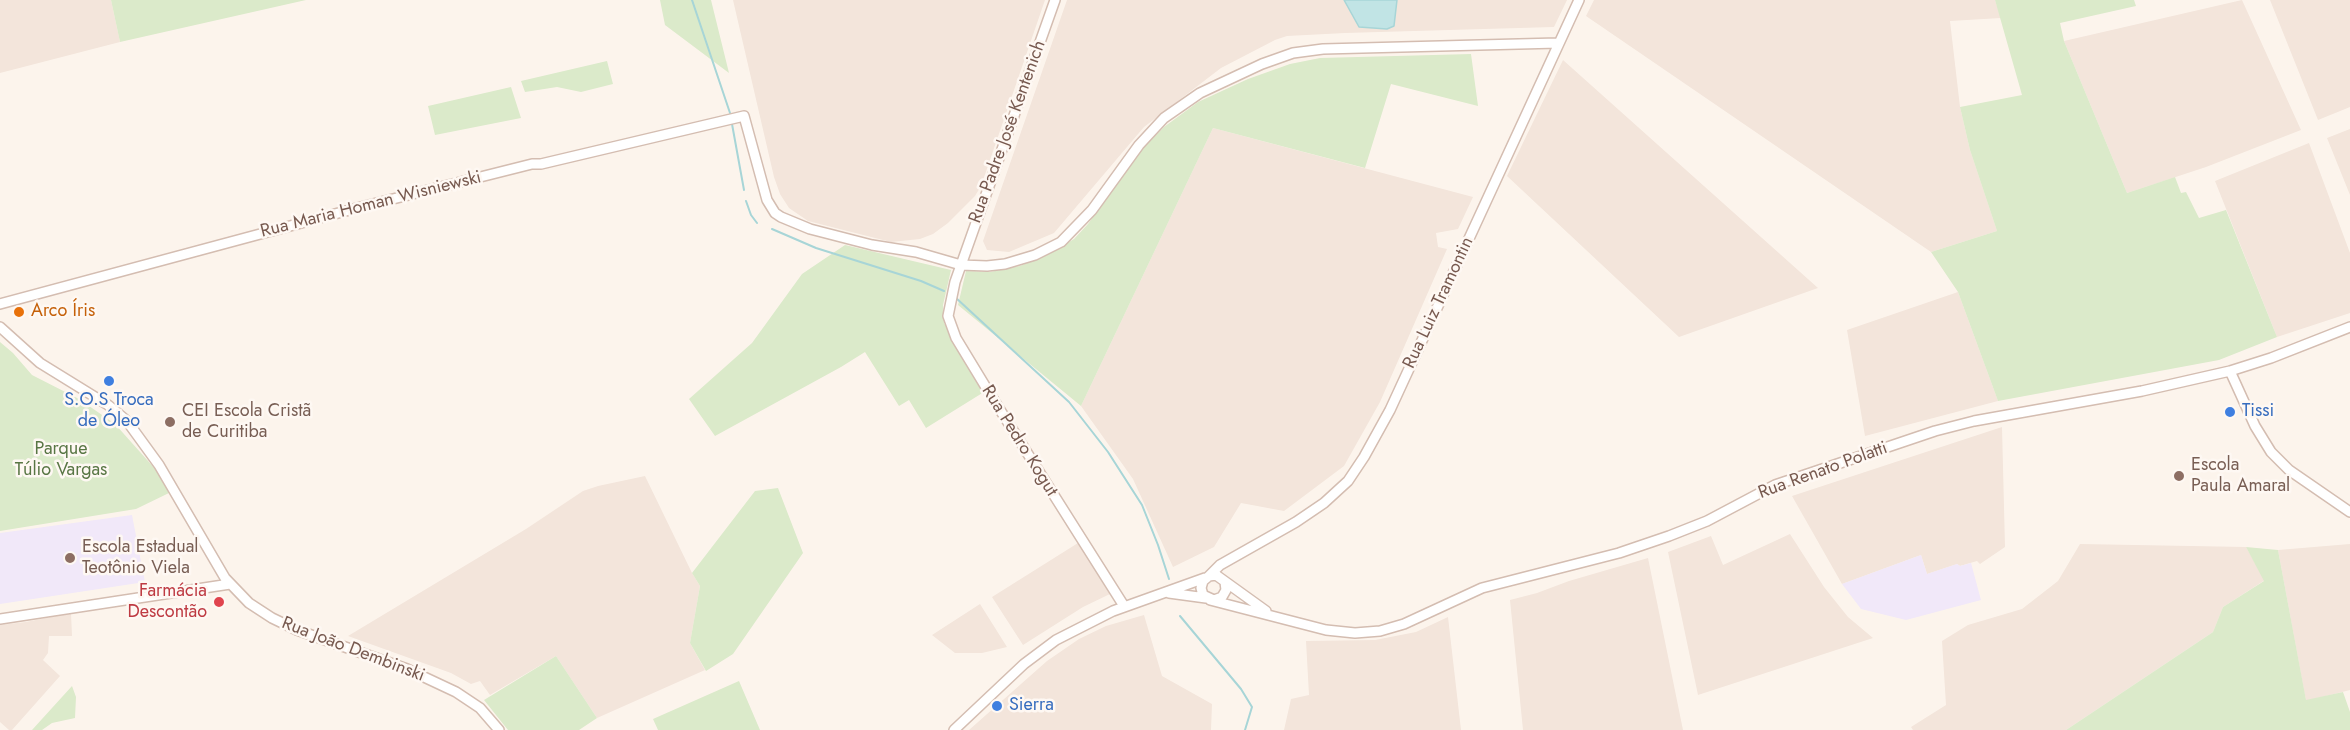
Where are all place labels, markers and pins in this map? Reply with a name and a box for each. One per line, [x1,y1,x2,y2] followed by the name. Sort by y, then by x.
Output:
[31,301,95,323] place label: Arco Íris
[12,305,26,319] marker: Arco Íris
[102,374,116,388] marker: S.O.S Troca de Óleo
[64,390,154,432] place label: S.O.S Troca de Óleo
[182,401,311,444] place label: CEI Escola Cristã de Curitiba
[2242,401,2274,423] place label: Tissi
[2223,405,2237,419] marker: Tissi
[163,415,177,429] marker: CEI Escola Cristã de Curitiba
[2191,455,2290,498] place label: Escola Paula Amaral
[2172,469,2186,483] marker: Escola Paula Amaral
[82,537,198,580] place label: Escola Estadual Teotônio Viela
[63,551,77,565] marker: Escola Estadual Teotônio Viela
[127,581,207,624] place label: Farmácia Descontão
[212,595,226,609] marker: Farmácia Descontão
[1009,695,1054,717] place label: Sierra
[990,699,1004,713] marker: Sierra

